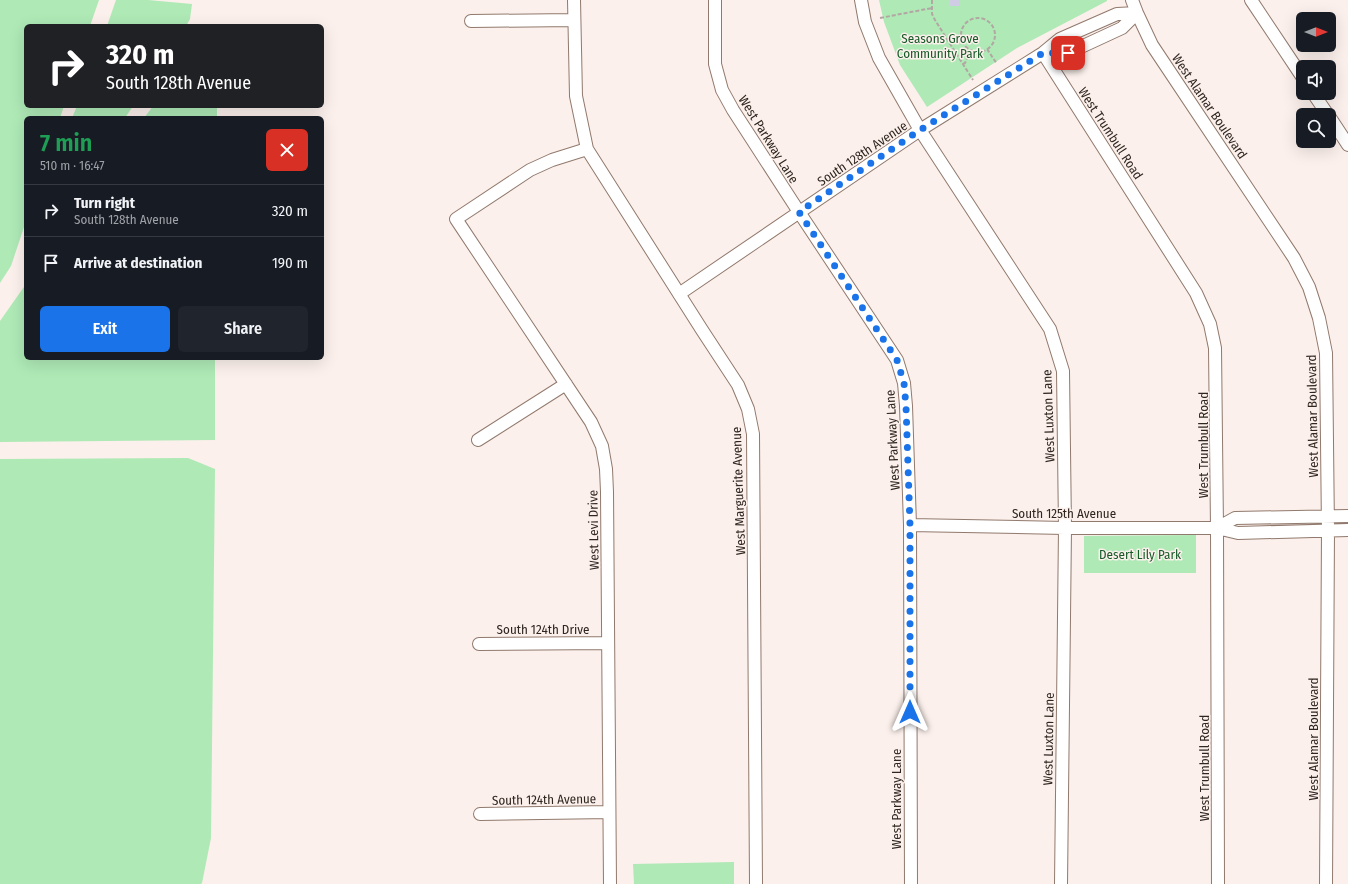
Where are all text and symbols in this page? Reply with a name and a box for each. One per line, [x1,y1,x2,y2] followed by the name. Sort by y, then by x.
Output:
[1296,12,1336,52] north arrow
[1296,12,1336,148] map controls
[897,31,984,61] park label: Seasons Grove Community Park
[1051,36,1085,70] pin
[106,38,174,71] text: 320 m
[40,40,92,92] icon: right
[1057,42,1079,64] icon: arrive
[1169,51,1250,161] street label: West Alamar Boulevard
[1296,60,1336,100] button: sound
[106,72,251,94] text: South 128th Avenue
[1075,85,1146,182] street label: West Trumbull Road
[736,93,802,186] street label: West Parkway Lane
[1296,108,1336,148] button: search
[815,118,910,189] street label: South 128th Avenue
[40,129,92,157] text: 7 min
[266,129,308,171] button: close
[40,158,105,173] text: 510 m · 16:47
[74,194,135,212] text: Turn right
[40,200,62,222] icon: right
[272,202,308,220] text: 320 m
[74,212,179,227] text: South 128th Avenue
[40,252,62,274] icon: arrive
[74,254,202,272] text: Arrive at destination
[272,254,308,272] text: 190 m
[40,306,170,352] button: Exit
[178,306,308,352] button: Share
[1304,354,1321,478] street label: West Alamar Boulevard
[1039,369,1058,463] street label: West Luxton Lane
[882,389,903,491] street label: West Parkway Lane
[1196,392,1211,498] street label: West Trumbull Road
[729,427,748,555] street label: West Marguerite Avenue
[585,490,602,570] street label: West Levi Drive
[1012,506,1116,521] street label: South 125th Avenue
[1099,547,1182,562] park label: Desert Lily Park
[497,622,589,637] street label: South 124th Drive
[1306,677,1321,801] street label: West Alamar Boulevard
[889,691,931,733] position arrow
[1040,692,1057,786] street label: West Luxton Lane
[1197,715,1212,821] street label: West Trumbull Road
[889,749,904,849] street label: West Parkway Lane
[492,791,596,808] street label: South 124th Avenue

